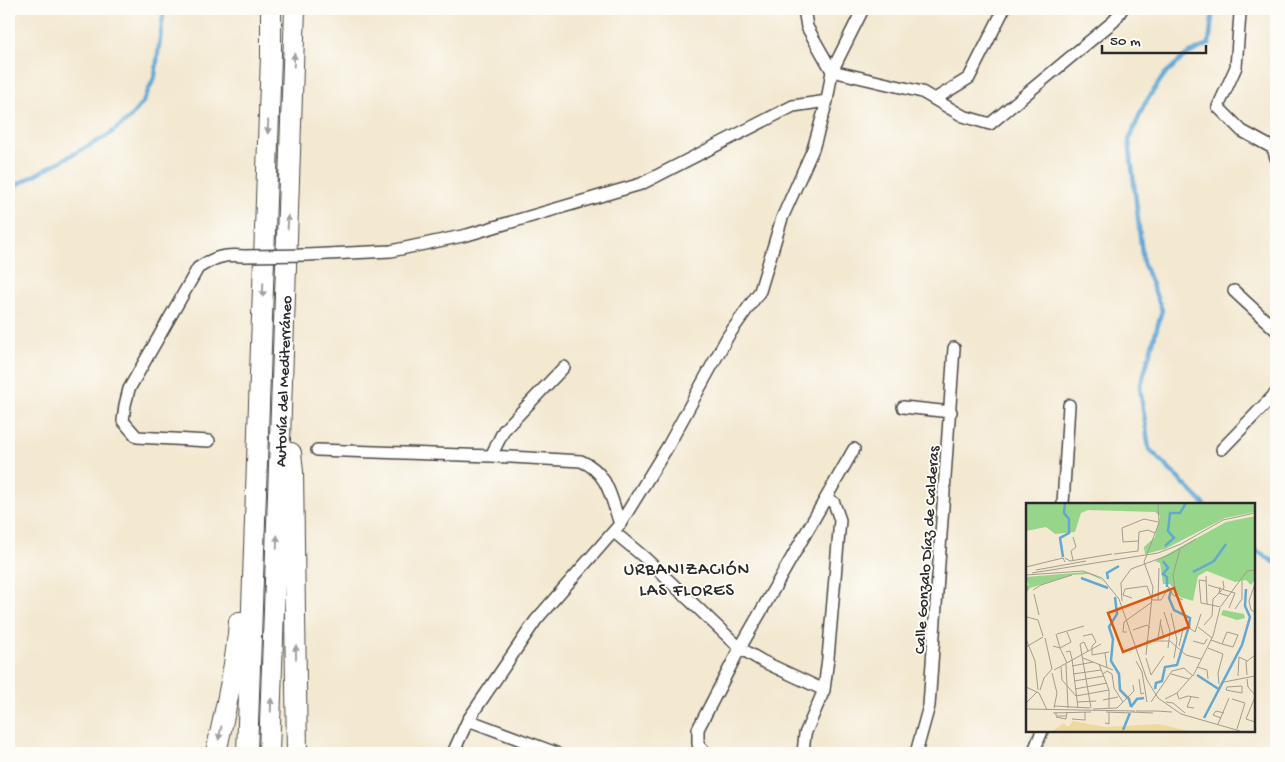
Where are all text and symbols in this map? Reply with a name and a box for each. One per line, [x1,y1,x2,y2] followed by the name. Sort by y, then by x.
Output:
[1102,22,1206,54] scale bar
[1110,33,1141,51] text: 50 m
[290,52,298,68] one-way arrow
[264,120,272,136] one-way arrow
[284,214,292,230] one-way arrow
[258,282,266,298] one-way arrow
[273,295,298,467] street label: Autovía del Mediterráneo
[912,445,945,655] street label: Calle Gonzalo Díaz de Calderas
[1026,503,1255,732] inset map
[273,534,281,550] one-way arrow
[624,560,750,602] district label: URBANIZACIÓN LAS FLORES
[292,644,300,660] one-way arrow
[267,696,275,712] one-way arrow
[216,725,224,741] one-way arrow

